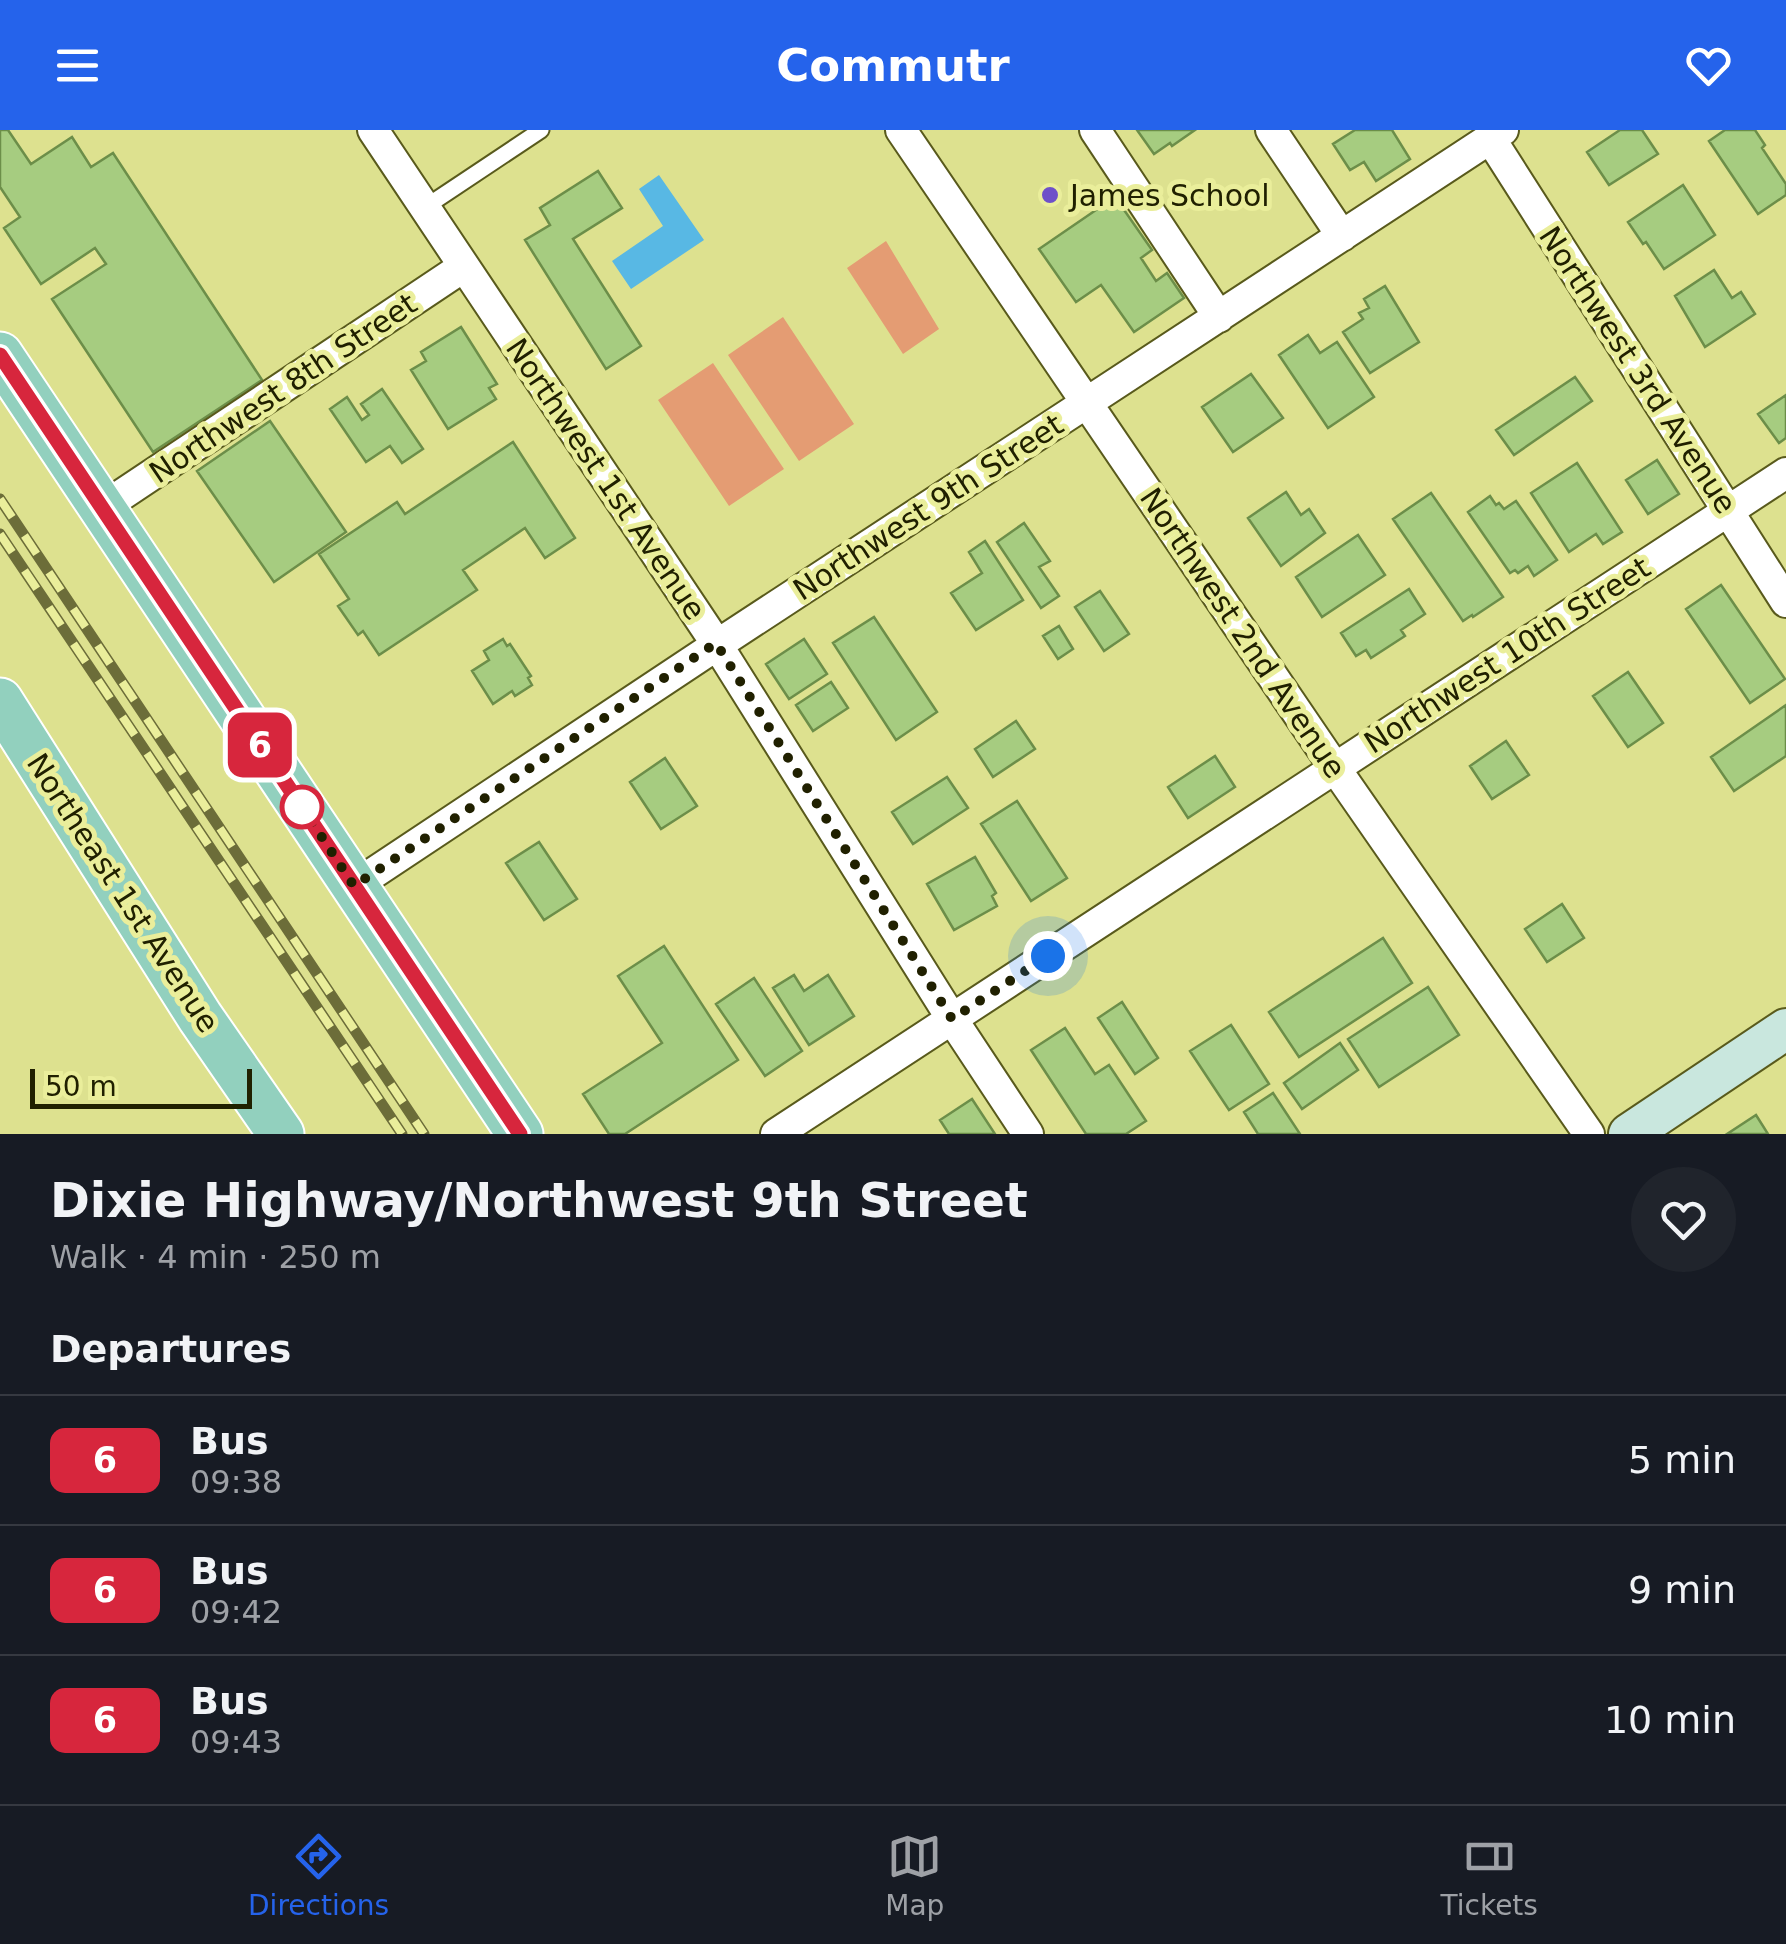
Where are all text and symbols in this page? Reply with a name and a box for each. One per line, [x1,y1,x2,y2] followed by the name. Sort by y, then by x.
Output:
[50,38,105,93] icon: menu
[1681,38,1736,93] icon: heart
[776,39,1010,92] text: Commutr
[1068,178,1270,213] place label: James School
[1039,184,1061,206] marker: James School
[1532,220,1744,520] street label: Northwest 3rd Avenue
[143,285,423,490] street label: Northwest 8th Street
[499,332,713,626] street label: Northwest 1st Avenue
[787,407,1070,607] street label: Northwest 9th Street
[1133,481,1353,785] street label: Northwest 2nd Avenue
[1358,549,1657,760] street label: Northwest 10th Street
[228,712,292,778] line badge: 6
[248,725,272,765] text: 6
[20,747,226,1039] street label: Northeast 1st Avenue
[281,786,323,828] unlabelled marker
[1023,931,1073,981] your location
[30,1064,252,1108] scale bar
[45,1070,117,1103] text: 50 m
[1631,1167,1736,1272] button: heart
[50,1172,1028,1228] text: Dixie Highway/Northwest 9th Street
[50,1238,381,1276] text: Walk · 4 min · 250 m
[50,1327,291,1371] text: Departures
[190,1419,269,1463] text: Bus
[1628,1438,1736,1482] text: 5 min
[93,1440,117,1480] text: 6
[190,1463,282,1501] text: 09:38
[190,1549,269,1593] text: Bus
[1628,1568,1736,1612] text: 9 min
[93,1570,117,1610] text: 6
[190,1593,282,1631] text: 09:42
[190,1679,269,1723] text: Bus
[1604,1698,1736,1742] text: 10 min
[93,1700,117,1740] text: 6
[190,1723,282,1761] text: 09:43
[248,1829,389,1922] tab: Directions
[885,1829,944,1922] tab: Map
[1441,1829,1538,1922] tab: Tickets

